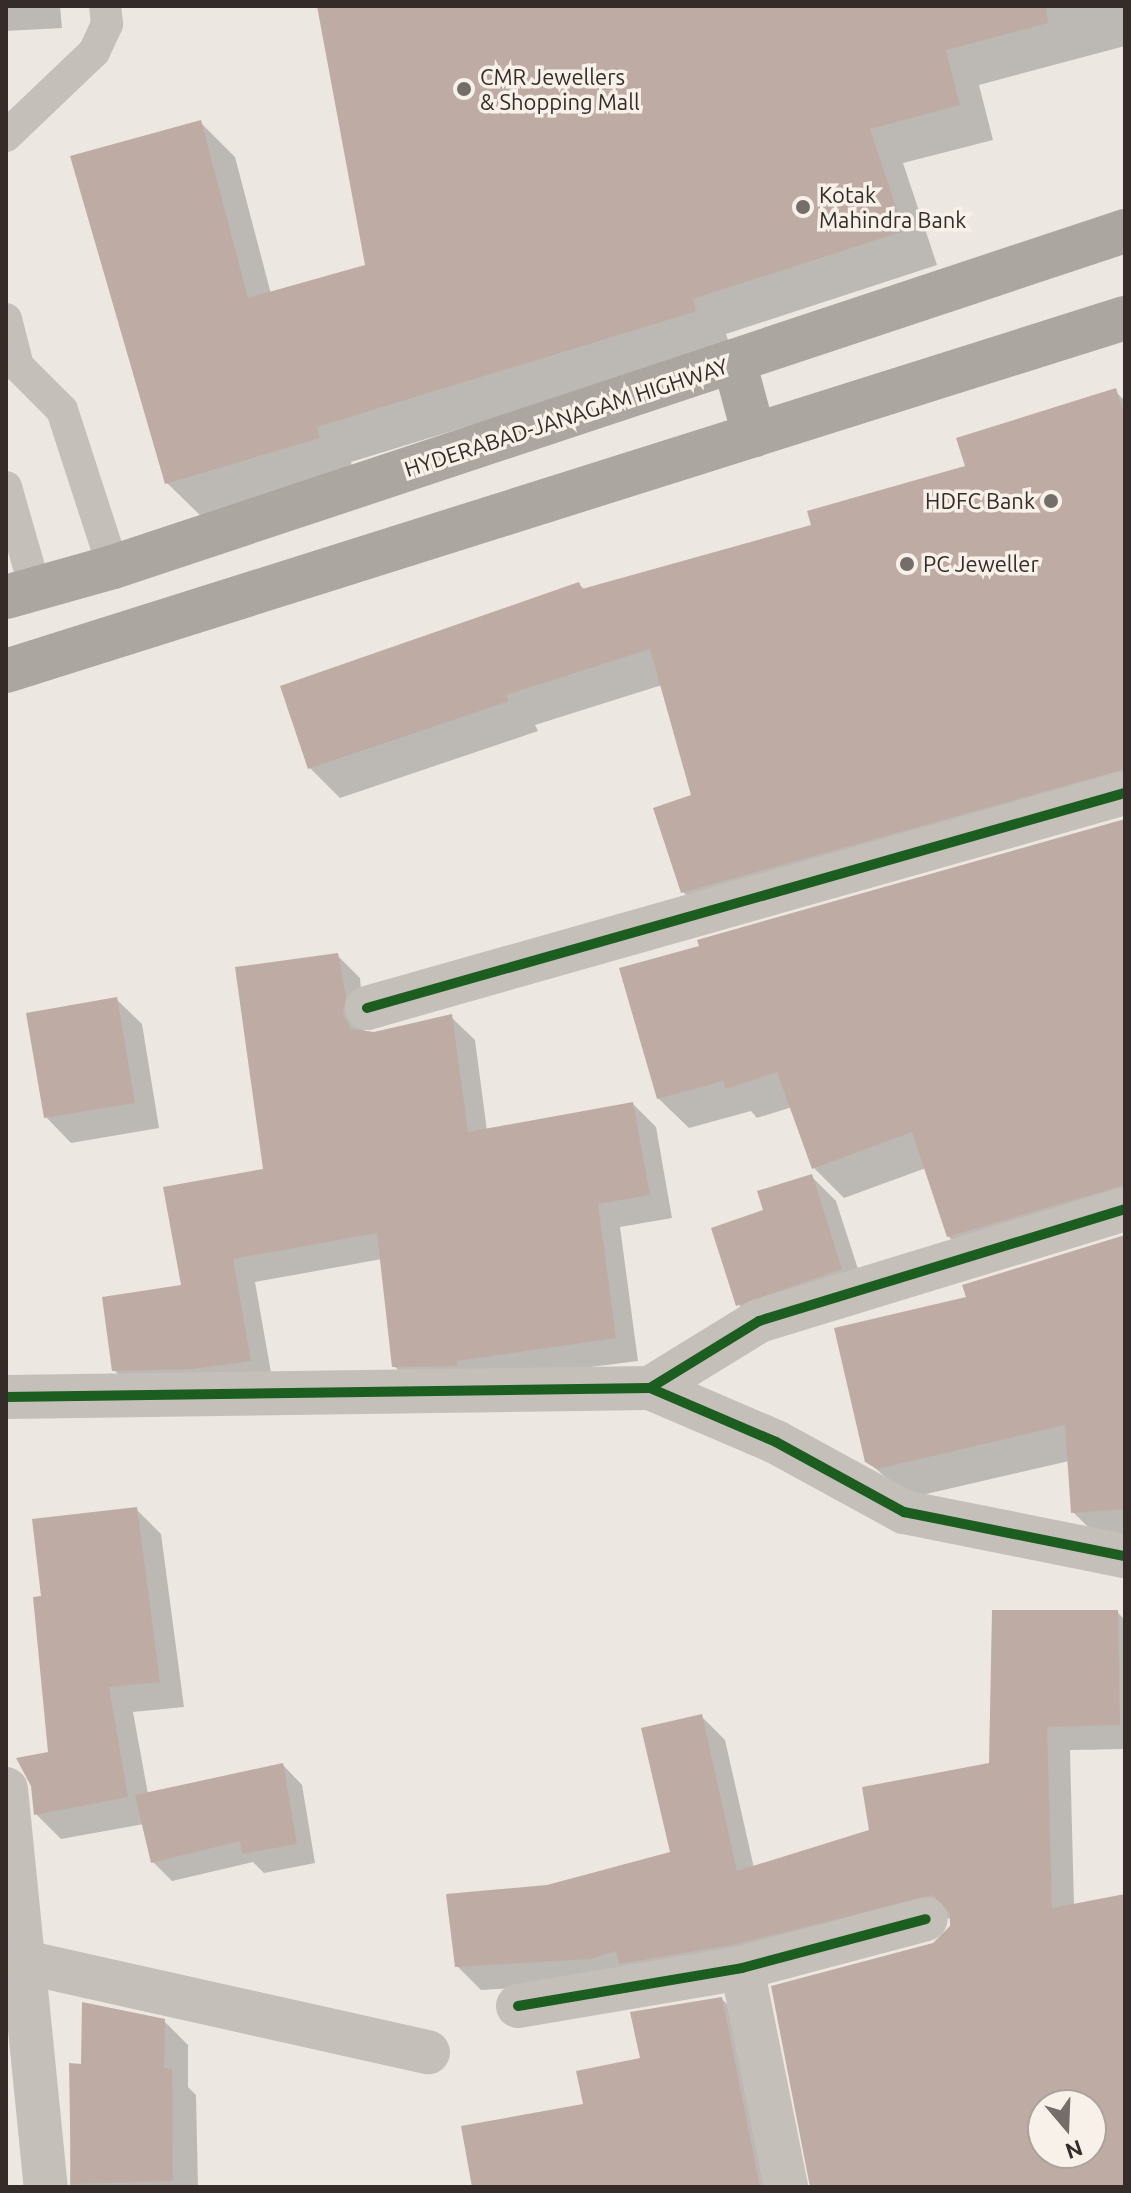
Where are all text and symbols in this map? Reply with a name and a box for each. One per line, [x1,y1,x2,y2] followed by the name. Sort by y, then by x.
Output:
[480,63,640,114] place label: CMR Jewellers & Shopping Mall
[455,80,473,98] marker: CMR Jewellers & Shopping Mall
[819,181,966,232] place label: Kotak Mahindra Bank
[794,198,812,216] marker: Kotak Mahindra Bank
[401,352,731,482] street label: HYDERABAD-JANAGAM HIGHWAY
[925,488,1035,514] place label: HDFC Bank
[1042,492,1060,510] marker: HDFC Bank
[923,551,1039,577] place label: PC Jeweller
[898,555,916,573] marker: PC Jeweller
[1027,2089,1107,2169] north arrow
[1062,2136,1086,2165] text: N

